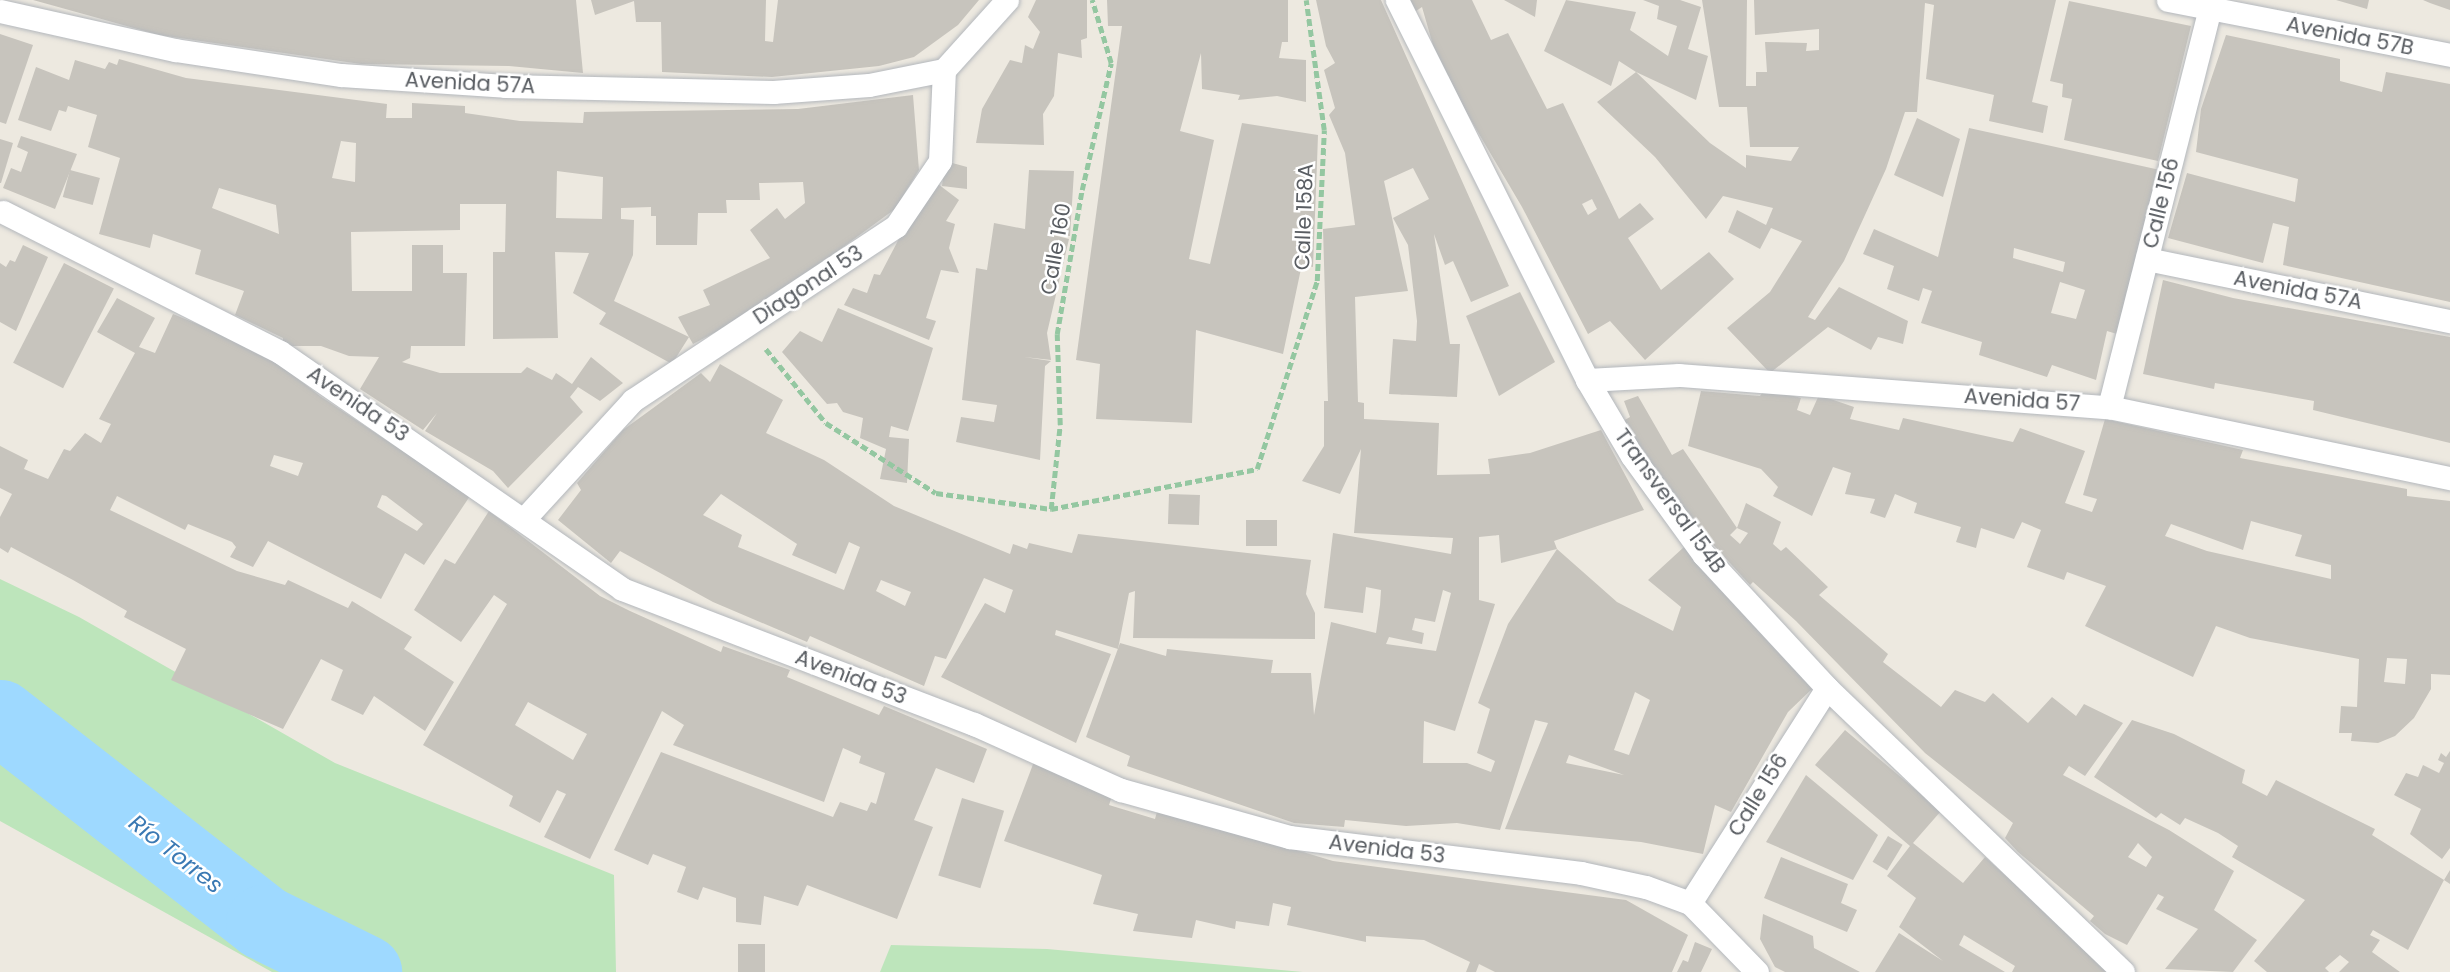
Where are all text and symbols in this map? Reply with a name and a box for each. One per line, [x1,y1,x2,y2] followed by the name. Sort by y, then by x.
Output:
[2284,11,2416,61] street label: Avenida 57B
[404,67,536,99] street label: Avenida 57A
[2138,155,2184,251] street label: Calle 156
[1290,163,1318,271] street label: Calle 158A
[1036,201,1076,297] street label: Calle 160
[748,240,868,330] street label: Diagonal 53
[2232,265,2364,315] street label: Avenida 57A
[302,361,414,447] street label: Avenida 53
[1963,383,2081,417] street label: Avenida 57
[1609,424,1731,578] street label: Transversal 154B
[792,644,910,710] street label: Avenida 53
[1723,749,1793,841] street label: Calle 156
[123,809,229,899] water label: Río Torres
[1327,829,1447,869] street label: Avenida 53

